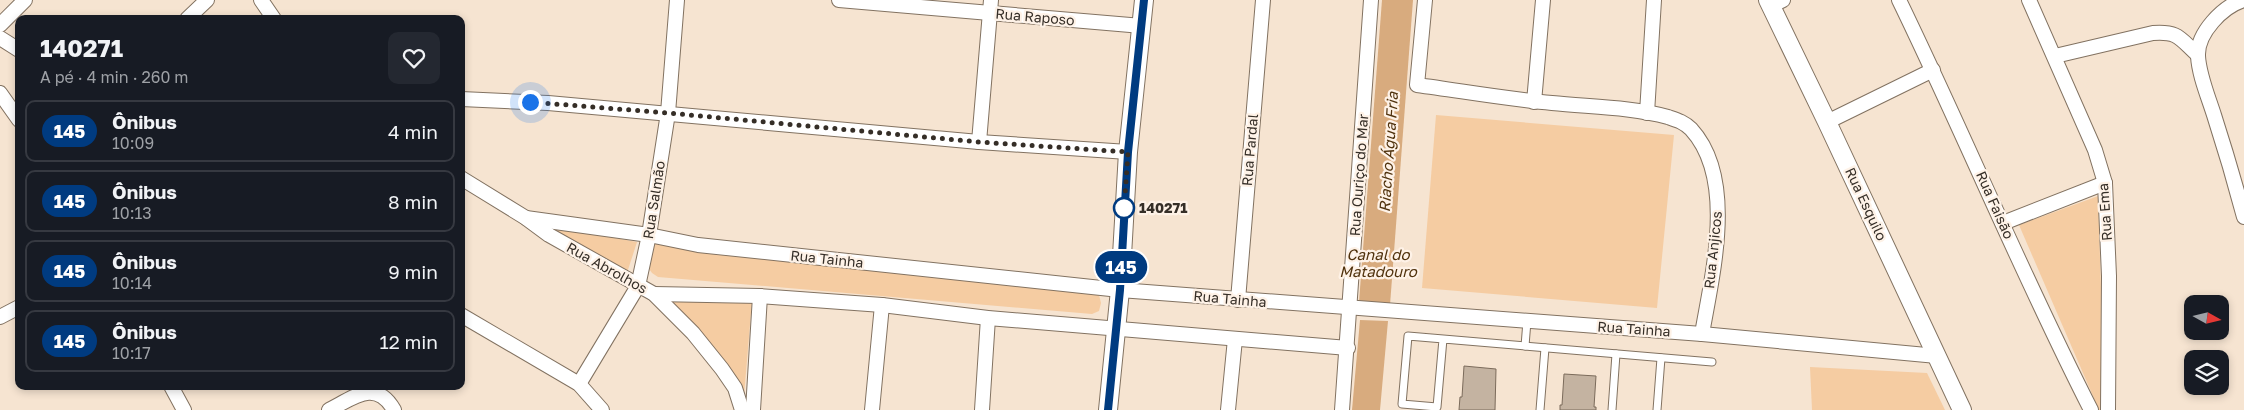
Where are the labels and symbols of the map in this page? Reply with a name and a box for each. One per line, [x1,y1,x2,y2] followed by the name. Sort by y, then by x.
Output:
[995,5,1075,28] street label: Rua Raposo
[518,90,543,115] your location
[1375,91,1402,213] water label: Riacho Água Fria
[1238,113,1261,187] street label: Rua Pardal
[1346,113,1371,237] street label: Rua Ouriço do Mar
[639,159,668,240] street label: Rua Salmão
[1842,165,1891,243] street label: Rua Esquilo
[1973,168,2018,241] street label: Rua Faisão
[2094,183,2115,242] street label: Rua Ema
[1113,197,1135,219] marker: 140271
[1139,199,1187,216] place label: 140271
[1700,210,1725,290] street label: Rua Anjicos
[564,238,651,297] street label: Rua Abrolhos
[1339,245,1418,280] water label: Canal do Matadouro
[790,246,864,271] street label: Rua Tainha
[1092,251,1150,283] line badge: 145
[1193,287,1267,310] street label: Rua Tainha
[2184,295,2229,340] north arrow
[1597,317,1671,340] street label: Rua Tainha

